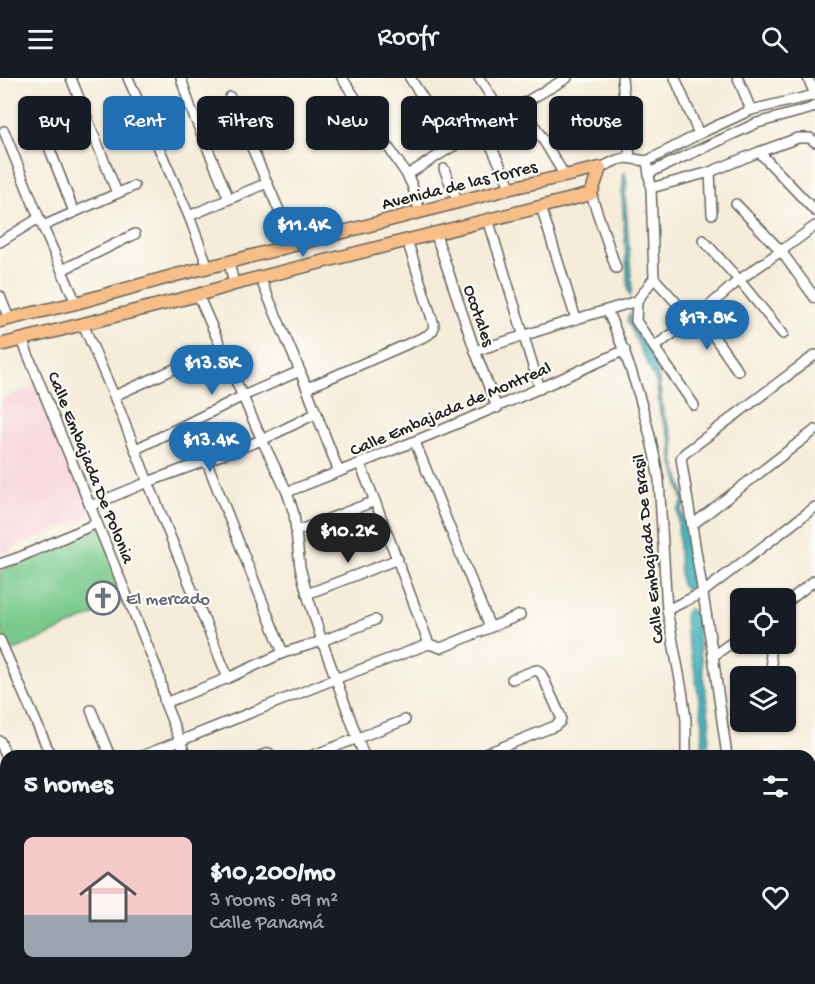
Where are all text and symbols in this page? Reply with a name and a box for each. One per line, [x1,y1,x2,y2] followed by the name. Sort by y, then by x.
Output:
[24,23,57,56] icon: menu
[378,23,438,55] text: Roofr
[758,23,791,56] icon: search
[18,96,91,150] chip: Buy
[103,96,185,150] chip: Rent
[197,96,294,150] chip: Filters
[306,96,389,150] chip: New
[401,96,537,150] chip: Apartment
[549,96,643,150] chip: House
[380,157,541,216] street label: Avenida de las Torres
[254,207,352,258] pin: $11.4K
[277,215,329,238] text: $11.4K
[457,282,498,351] street label: Ocotales
[658,300,756,351] pin: $17.8K
[679,308,735,331] text: $17.8K
[163,345,261,396] pin: $13.5K
[184,353,240,376] text: $13.5K
[347,358,555,462] street label: Calle Embajada de Montreal
[42,369,138,568] street label: Calle Embajada De Polonia
[161,422,259,473] pin: $13.4K
[183,430,237,453] text: $13.4K
[629,453,670,644] street label: Calle Embajada De Brasil
[299,513,397,564] pin: $10.2K
[320,521,376,544] text: $10.2K
[85,580,121,616] church icon: El mercado
[730,588,796,732] map controls
[730,588,796,654] button: locate
[126,590,210,611] place label: El mercado
[730,666,796,732] button: layers
[759,770,792,803] icon: filters
[24,771,113,802] text: 5 homes
[210,859,336,890] text: $10,200/mo
[72,861,144,933] icon: home
[759,881,792,914] icon: heart
[210,890,338,913] text: 3 rooms · 89 m²
[210,913,324,936] text: Calle Panamá

